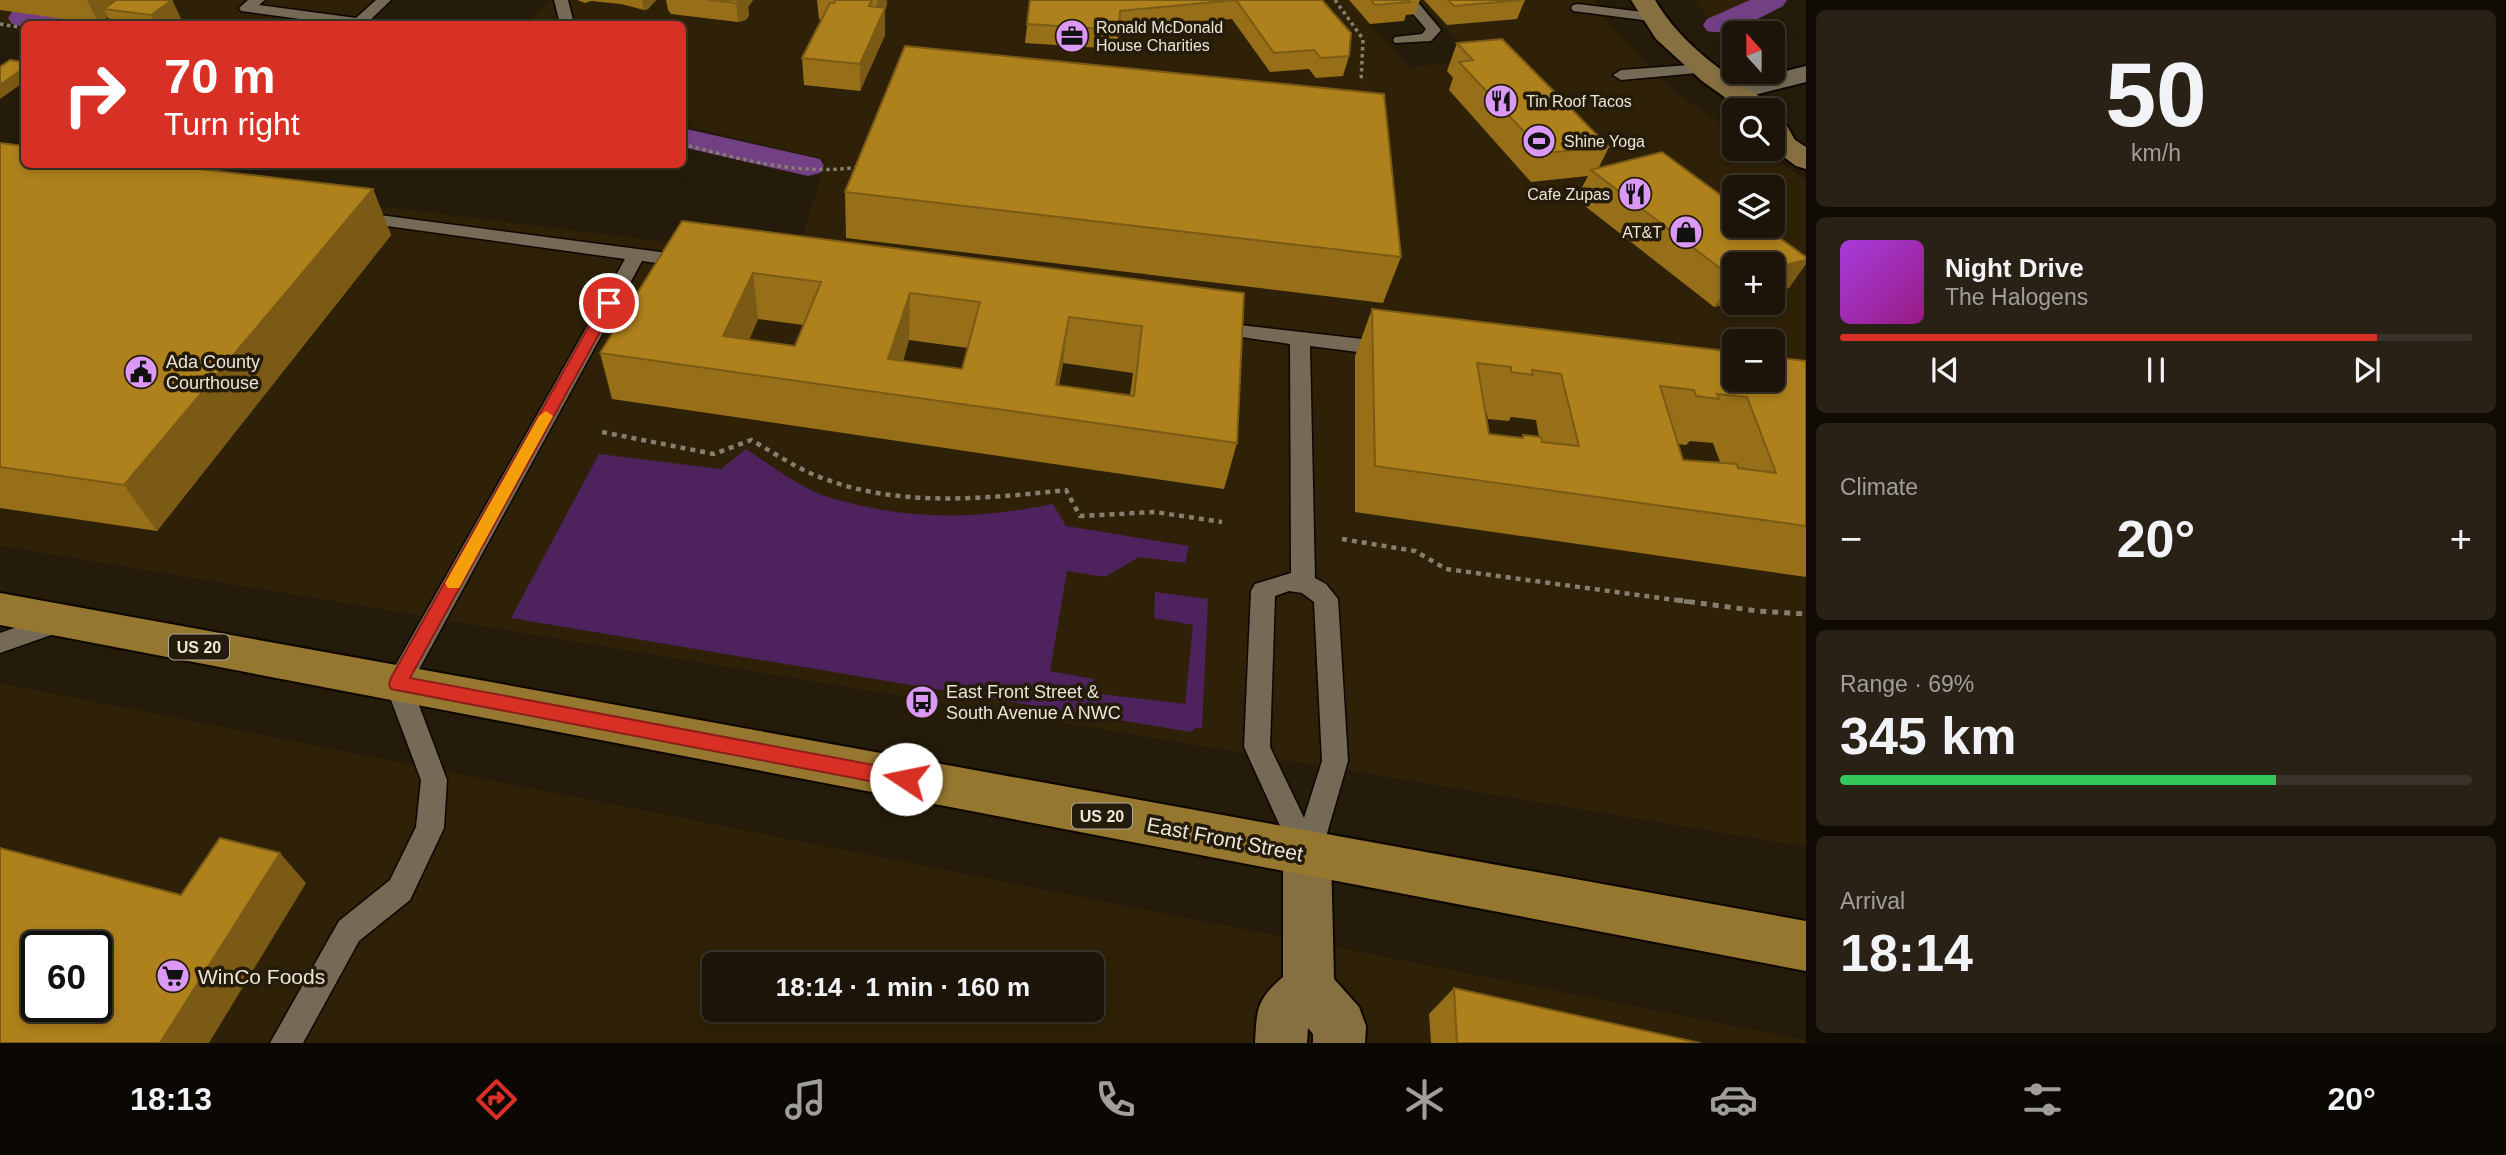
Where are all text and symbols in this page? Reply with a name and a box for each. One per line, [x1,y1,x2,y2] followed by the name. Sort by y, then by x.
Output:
[1053,17,1091,55] office icon: Ronald McDonald House Charities
[1096,19,1223,54] place label: Ronald McDonald House Charities
[1722,21,1785,84] north arrow
[1722,21,1785,392] map controls
[2105,44,2207,145] text: 50
[49,49,140,140] icon: right
[164,49,276,103] text: 70 m
[1482,82,1520,120] restaurant icon: Tin Roof Tacos
[1526,93,1632,110] place label: Tin Roof Tacos
[1722,98,1785,161] button: search
[164,106,300,142] text: Turn right
[1520,122,1558,160] sports icon: Shine Yoga
[1564,133,1645,150] place label: Shine Yoga
[2131,140,2181,166] text: km/h
[1616,175,1654,213] restaurant icon: Cafe Zupas
[1722,175,1785,238] button: layers
[1527,186,1610,203] place label: Cafe Zupas
[1667,213,1705,251] shop icon: AT&T
[1622,224,1662,241] place label: AT&T
[1722,252,1785,315] button: +
[1945,253,2084,283] text: Night Drive
[579,273,639,333] pin
[590,284,628,322] icon: arrive
[1945,284,2088,310] text: The Halogens
[1722,329,1785,392] button: −
[1926,351,1964,389] icon: previous
[2137,351,2175,389] icon: pause
[2348,351,2386,389] icon: next
[166,352,260,393] place label: Ada County Courthouse
[122,353,160,391] public building icon: Ada County Courthouse
[1840,474,1918,500] text: Climate
[2117,510,2195,568] text: 20°
[1840,518,1862,560] text: −
[2450,518,2472,560] text: +
[169,634,229,660] road number: US 20
[1840,671,1974,697] text: Range · 69%
[946,682,1121,723] place label: East Front Street & South Avenue A NWC
[903,683,941,721] bus stop icon: East Front Street & South Avenue A NWC
[1840,707,2016,765] text: 345 km
[869,742,943,816] position arrow
[1072,804,1132,828] road number: US 20
[1145,813,1305,865] street label: East Front Street
[1840,888,1905,914] text: Arrival
[1840,924,1973,982] text: 18:14
[21,931,112,1022] speed limit sign: 60
[154,957,192,995] supermarket icon: WinCo Foods
[198,965,325,988] place label: WinCo Foods
[776,972,1030,1002] text: 18:14 · 1 min · 160 m
[472,1075,521,1124] icon: directions
[781,1075,830,1124] icon: music
[1091,1075,1140,1124] icon: phone
[1400,1075,1449,1124] icon: climate
[1709,1075,1758,1124] icon: car
[2018,1075,2067,1124] icon: filters
[130,1081,212,1117] text: 18:13
[2327,1081,2376,1117] text: 20°

